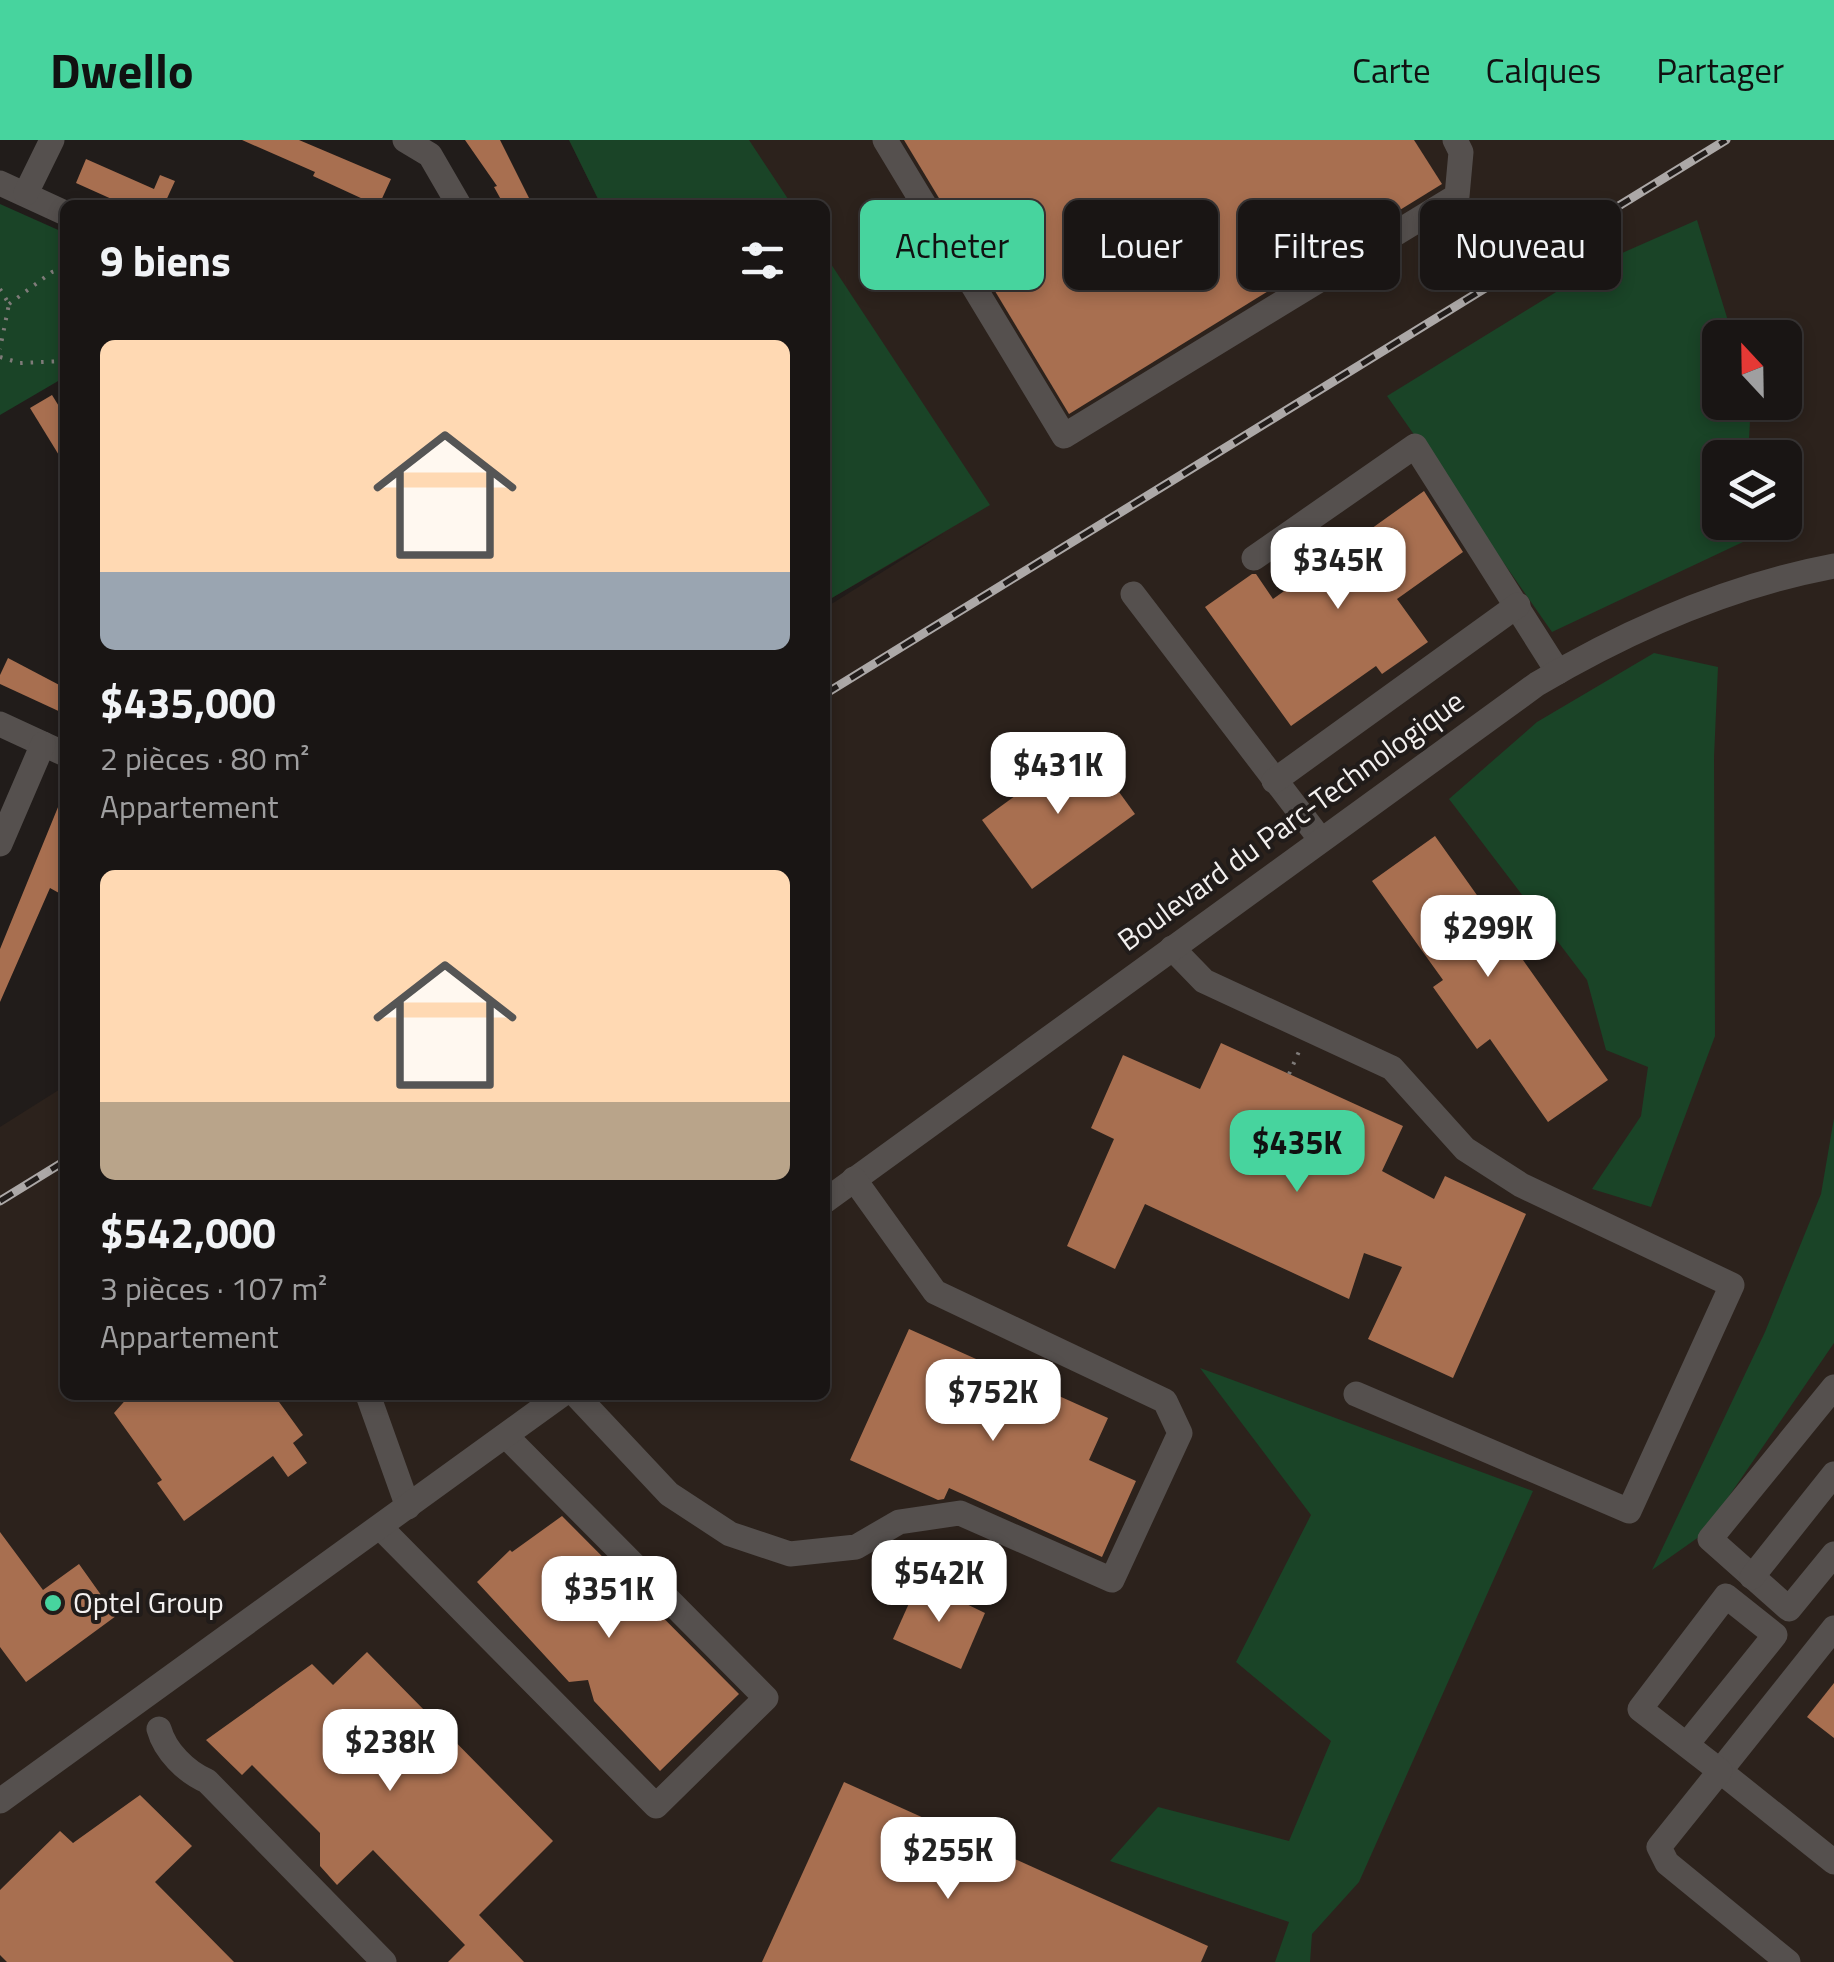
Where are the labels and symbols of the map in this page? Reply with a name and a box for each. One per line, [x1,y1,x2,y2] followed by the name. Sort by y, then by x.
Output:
[1702,320,1802,420] north arrow
[1268,527,1408,612] pin: $345K
[1107,678,1473,962] street label: Boulevard du Parc-Technologique
[988,732,1128,817] pin: $431K
[1418,895,1558,980] pin: $299K
[1227,1110,1367,1195] pin: $435K
[923,1359,1063,1444] pin: $752K
[869,1540,1009,1625] pin: $542K
[539,1556,679,1641] pin: $351K
[73,1579,224,1625] place label: Optel Group
[42,1592,64,1614] marker: Optel Group
[320,1709,460,1794] pin: $238K
[878,1817,1018,1902] pin: $255K

